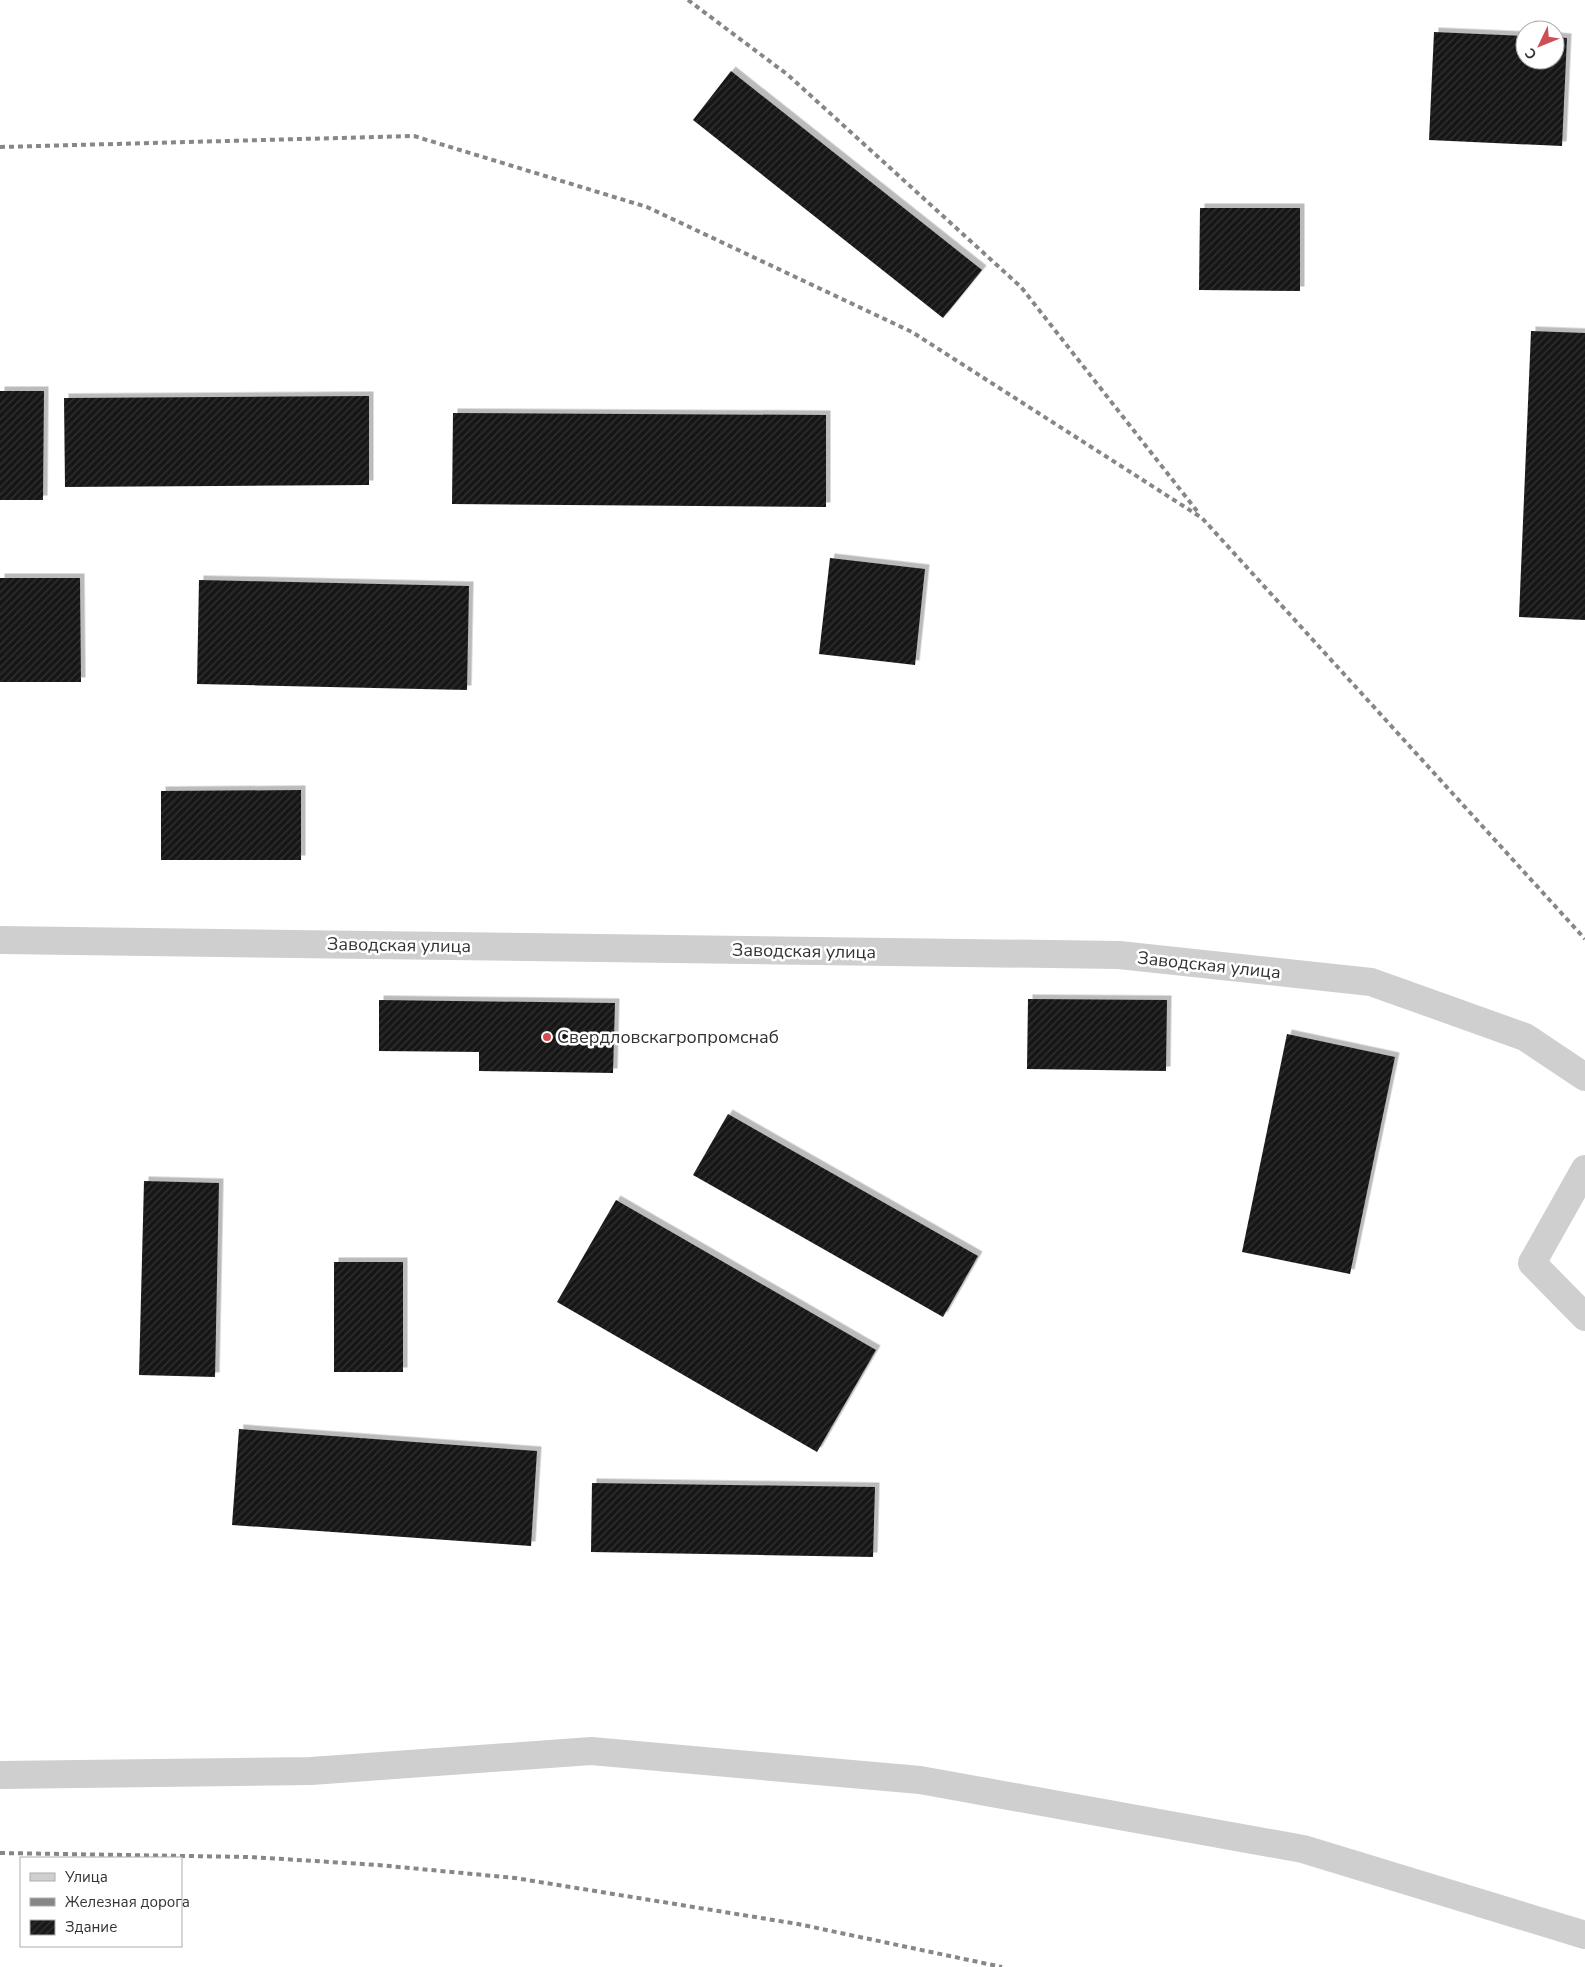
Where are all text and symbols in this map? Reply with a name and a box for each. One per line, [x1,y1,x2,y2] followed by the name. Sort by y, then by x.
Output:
[1515,20,1565,70] north arrow
[1520,43,1541,63] text: С
[327,932,471,958] street label: Заводская улица
[732,938,876,964] street label: Заводская улица
[1136,946,1282,984] street label: Заводская улица
[557,1025,779,1049] place label: Свердловскагропромснаб
[541,1031,553,1043] marker: Свердловскагропромснаб
[20,1857,182,1947] legend
[64,1867,108,1887] text: Улица
[65,1892,190,1912] text: Железная дорога
[65,1917,117,1937] text: Здание

